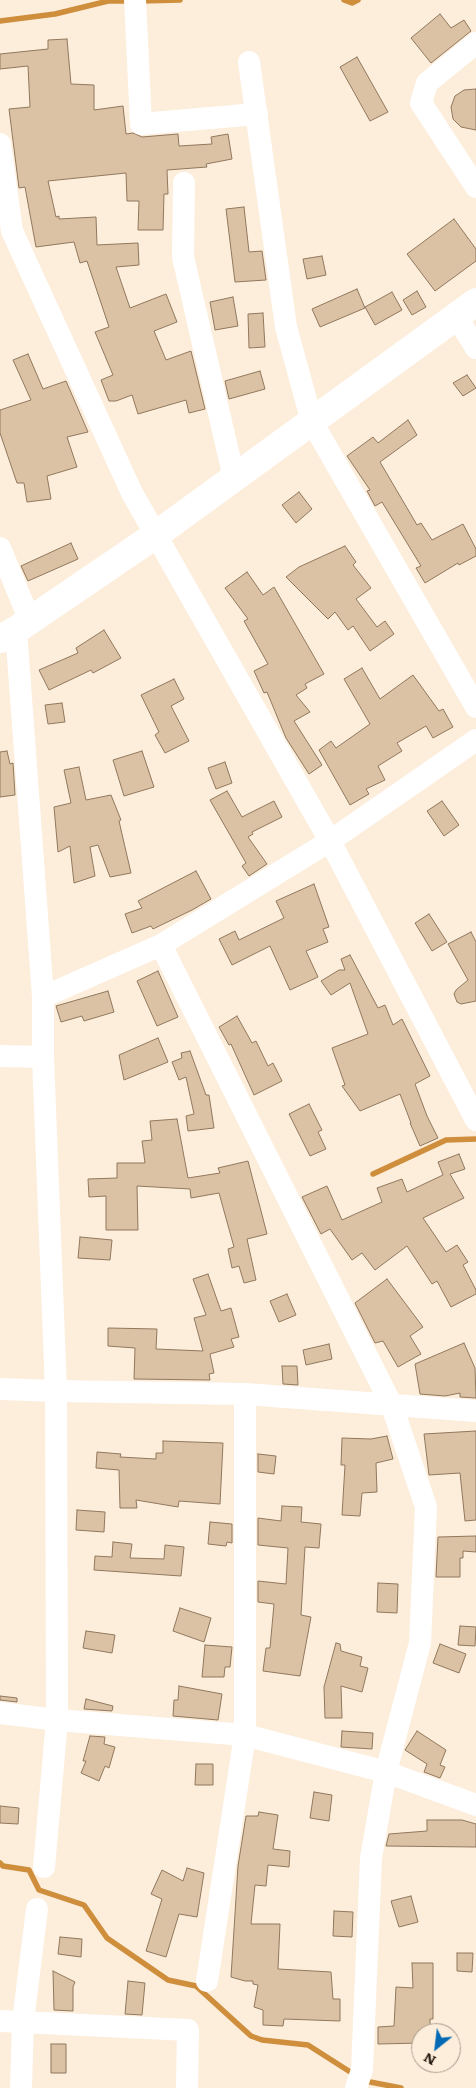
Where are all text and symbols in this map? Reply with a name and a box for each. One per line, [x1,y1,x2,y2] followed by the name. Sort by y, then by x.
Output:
[411,2023,461,2073] north arrow
[419,2049,439,2072] text: N

